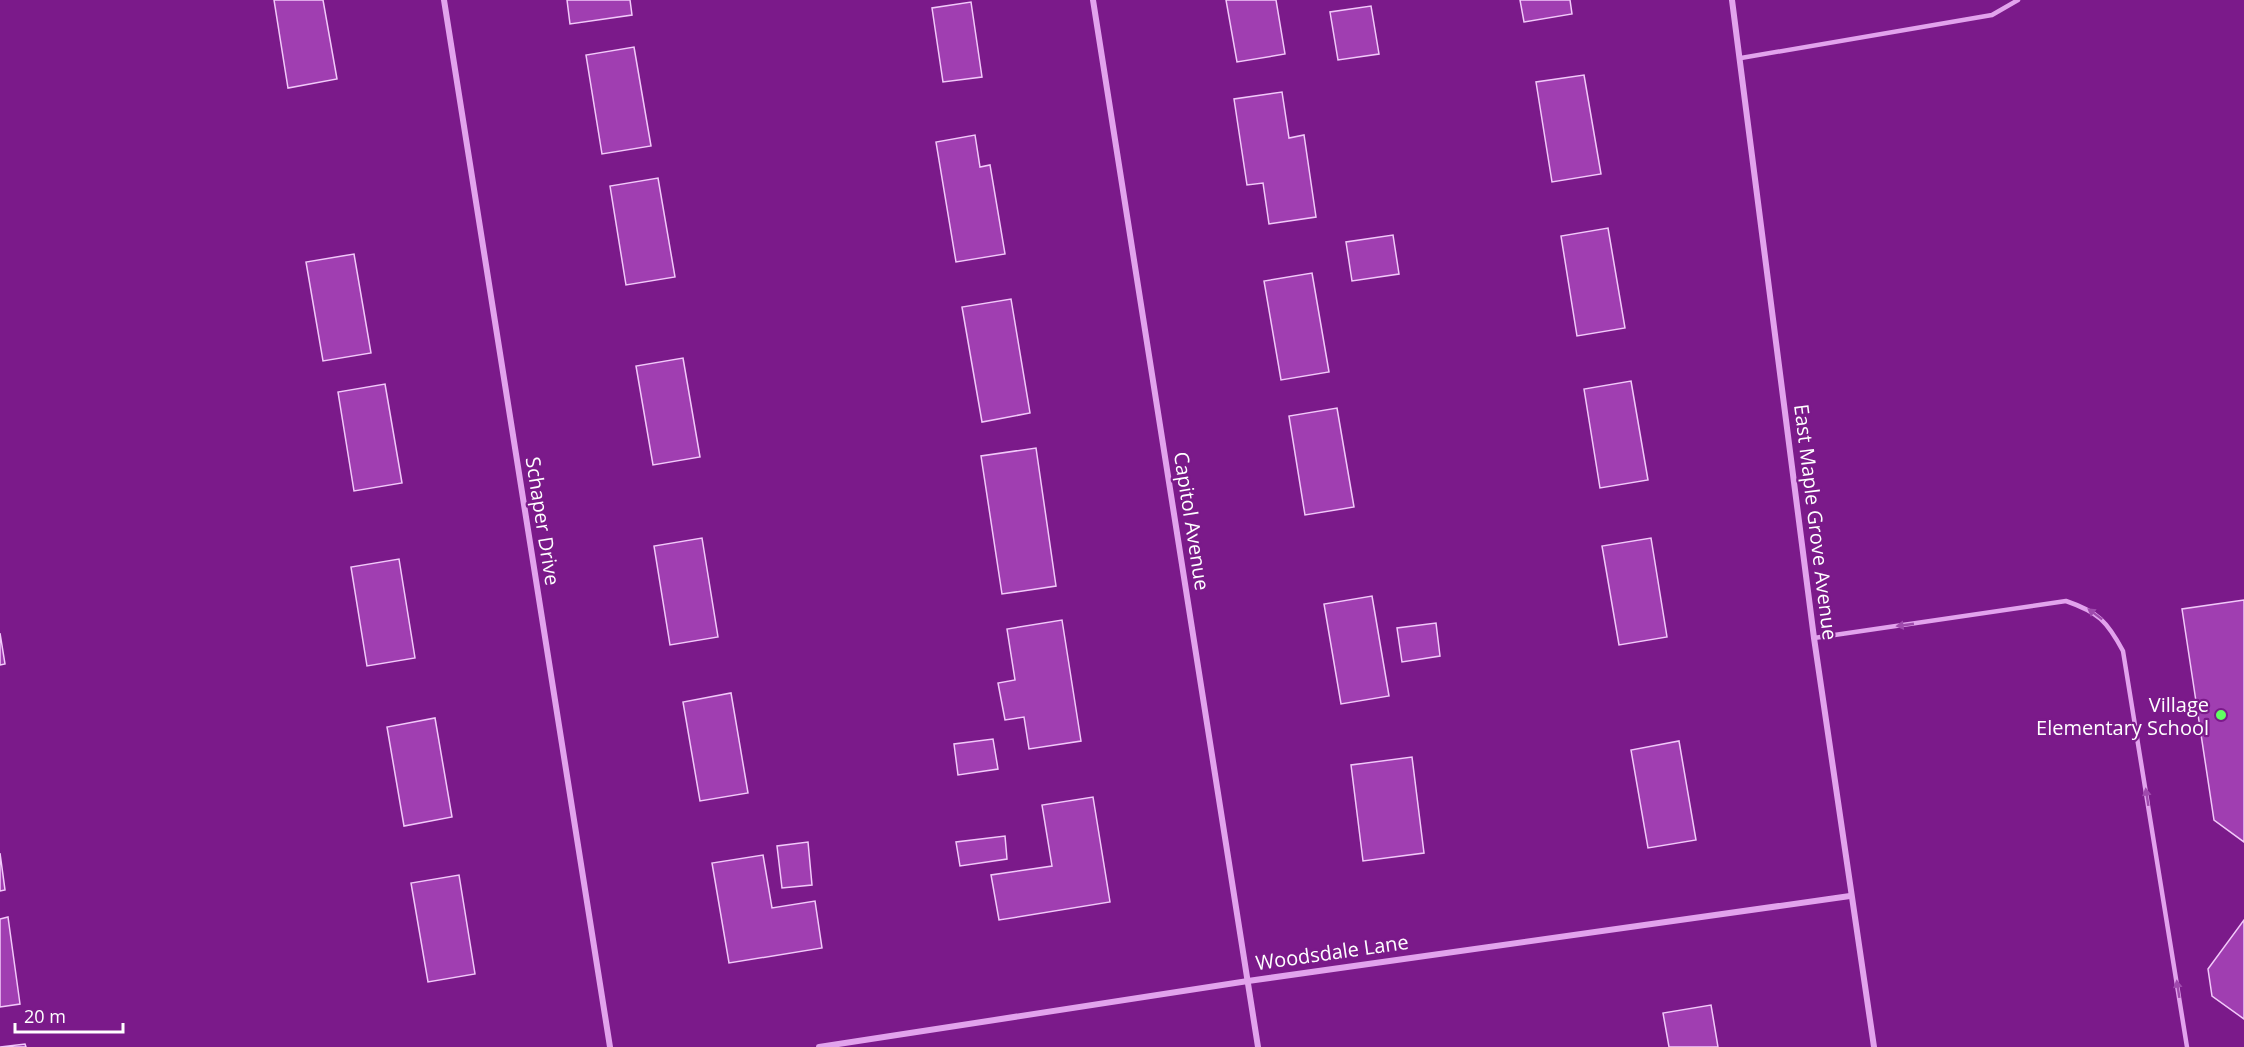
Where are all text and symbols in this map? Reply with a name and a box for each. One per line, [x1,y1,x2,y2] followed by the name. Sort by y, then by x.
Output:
[1788,402,1844,642] street label: East Maple Grove Avenue
[1168,450,1216,592] street label: Capitol Avenue
[520,455,566,587] street label: Schaper Drive
[2087,608,2103,621] one-way arrow
[1895,620,1914,629] one-way arrow
[2036,691,2209,741] place label: Village Elementary School
[2214,708,2228,722] marker: Village Elementary School
[2142,787,2151,806] one-way arrow
[1254,928,1410,976] street label: Woodsdale Lane
[2173,980,2182,999] one-way arrow
[15,996,123,1034] scale bar
[24,1004,66,1028] text: 20 m

